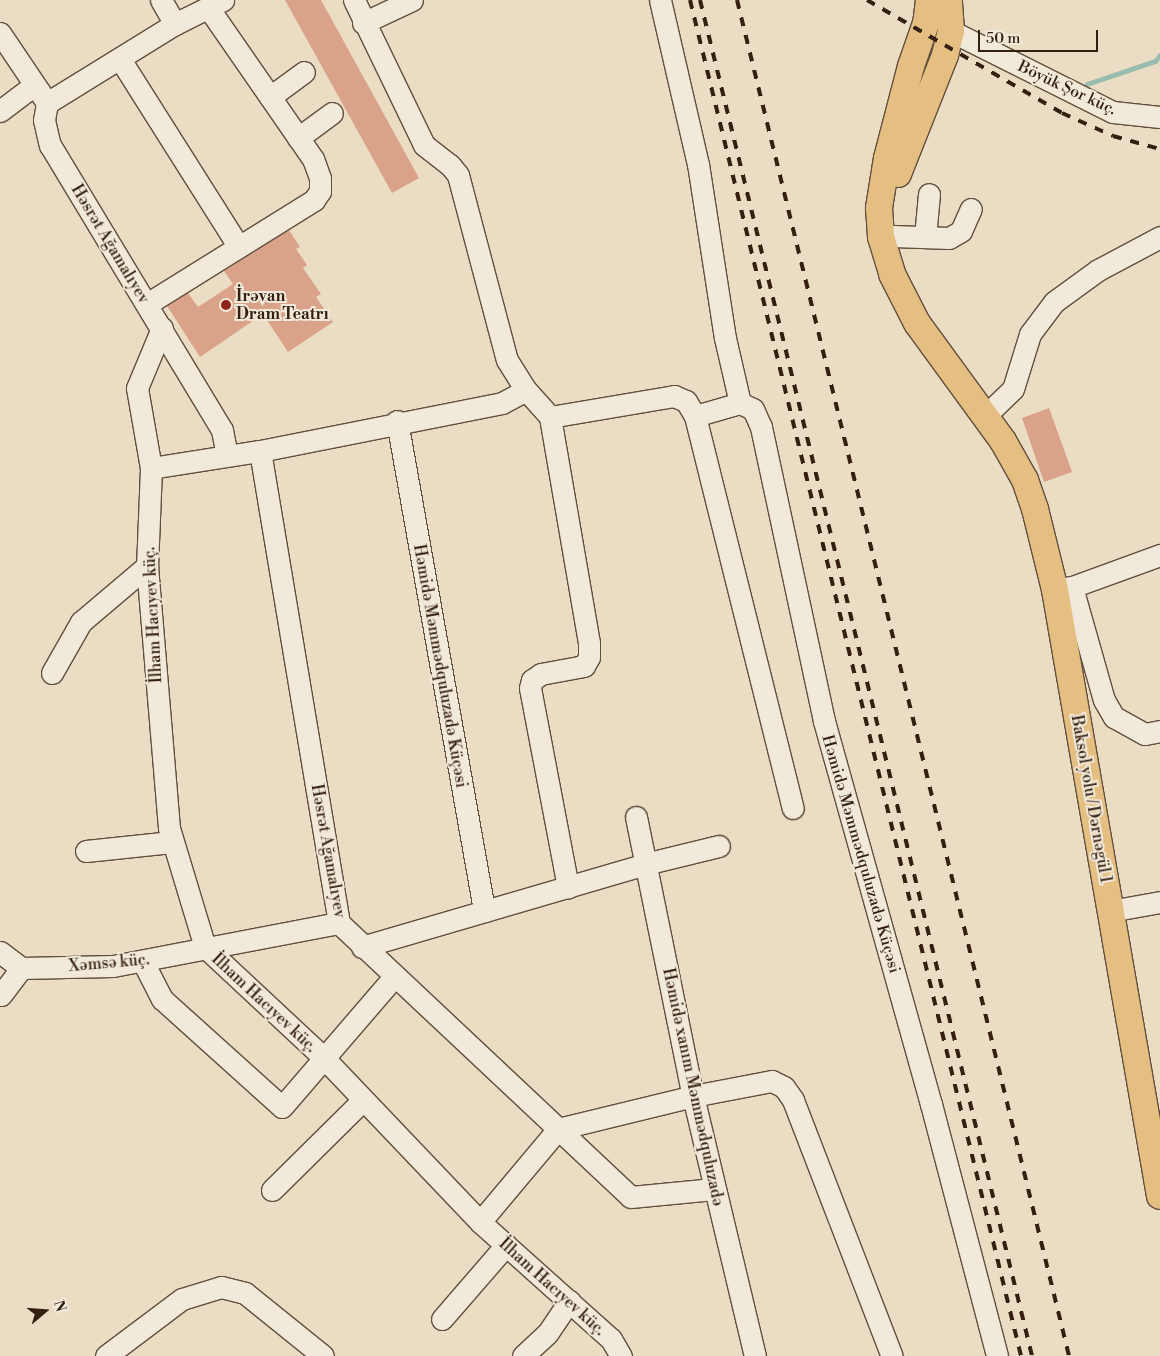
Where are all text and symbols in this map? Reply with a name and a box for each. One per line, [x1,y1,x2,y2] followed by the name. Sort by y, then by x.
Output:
[980,20,1100,52] scale bar
[986,29,1020,48] text: 50 m
[1015,57,1119,119] street label: Böyük Şor küç.
[67,181,153,307] street label: Həsrət Ağamalıyev
[236,286,329,324] place label: İrəvan Dram Teatrı
[220,299,232,311] marker: İrəvan Dram Teatrı
[409,543,471,789] street label: Həmidə Məmmədquluzadə Küçəsi
[140,546,166,684] street label: İlham Hacıyev küç.
[1067,714,1115,884] street label: Baksol yolu / Dərnəgül 1
[818,733,904,975] street label: Həmidə Məmmədquluzadə Küçəsi
[307,783,349,919] street label: Həsrət Ağamalıyev
[208,949,320,1057] street label: İlham Hacıyev küç.
[68,950,150,976] street label: Xəmsə küç.
[658,966,728,1208] street label: Həmidə xanım Məmmədquluzadə
[495,1234,609,1340] street label: İlham Hacıyev küç.
[20,1286,70,1336] north arrow
[49,1298,70,1314] text: N

